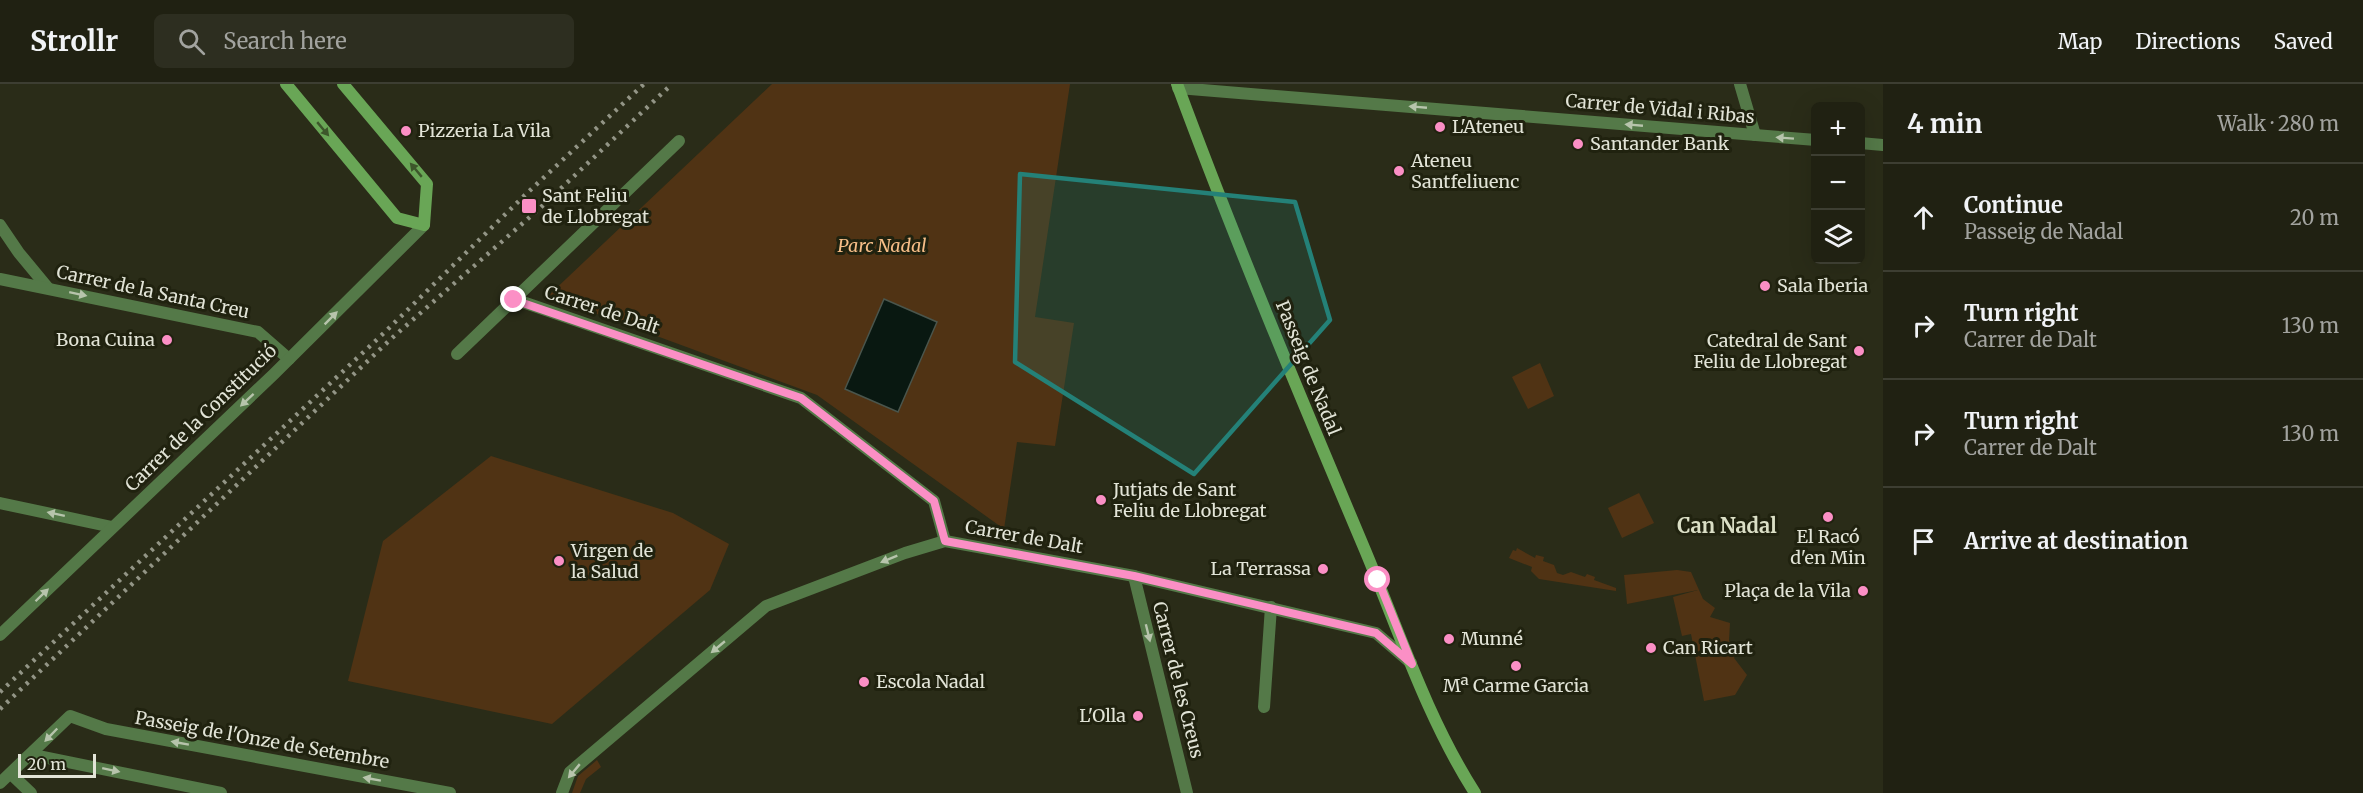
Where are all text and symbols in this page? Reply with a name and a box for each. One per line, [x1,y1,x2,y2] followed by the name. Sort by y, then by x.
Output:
[154,14,574,68] search box
[30,23,118,59] text: Strollr
[175,25,208,58] icon: search
[223,27,347,55] text: Search here
[2058,28,2102,55] text: Map
[2135,28,2240,55] text: Directions
[2273,28,2333,55] text: Saved
[1564,89,1756,128] street label: Carrer de Vidal i Ribas
[1811,102,1865,264] map controls
[1811,102,1865,156] button: +
[1409,103,1428,112] one-way arrow
[1907,107,1982,140] text: 4 min
[2217,111,2339,136] text: Walk · 280 m
[1452,115,1524,138] place label: L'Ateneu
[418,119,551,142] place label: Pizzeria La Vila
[1433,120,1447,134] marker: L'Ateneu
[1624,120,1643,130] one-way arrow
[317,121,330,137] one-way arrow
[399,124,413,138] marker: Pizzeria La Vila
[1590,132,1730,155] place label: Santander Bank
[1776,133,1795,142] one-way arrow
[1571,137,1585,151] marker: Santander Bank
[1410,149,1519,193] place label: Ateneu Santfeliuenc
[1811,156,1865,210] button: −
[409,162,422,178] one-way arrow
[1392,164,1406,178] marker: Ateneu Santfeliuenc
[542,184,649,228] place label: Sant Feliu de Llobregat
[1964,191,2063,219] text: Continue
[520,197,538,215] marker: Sant Feliu de Llobregat
[1907,201,1940,234] icon: ahead
[2290,205,2339,230] text: 20 m
[1811,210,1865,264] button: layers
[1964,219,2123,244] text: Passeig de Nadal
[837,234,927,257] park label: Parc Nadal
[55,260,252,323] street label: Carrer de la Santa Creu
[1777,274,1869,297] place label: Sala Iberia
[1758,279,1772,293] marker: Sala Iberia
[542,280,663,339] street label: Carrer de Dalt
[500,286,526,312] route end
[69,290,87,300] one-way arrow
[1271,297,1346,439] street label: Passeig de Nadal
[1964,299,2078,327] text: Turn right
[1907,309,1940,342] icon: right
[323,312,337,326] one-way arrow
[2282,313,2339,338] text: 130 m
[1964,327,2097,352] text: Carrer de Dalt
[56,328,155,351] place label: Bona Cuina
[1693,329,1847,373] place label: Catedral de Sant Feliu de Llobregat
[160,333,174,347] marker: Bona Cuina
[120,339,281,496] street label: Carrer de la Constitució
[1852,344,1866,358] marker: Catedral de Sant Feliu de Llobregat
[239,393,254,407] one-way arrow
[1964,407,2078,435] text: Turn right
[1907,417,1940,450] icon: right
[2282,421,2339,446] text: 130 m
[1964,435,2097,460] text: Carrer de Dalt
[1112,478,1267,522] place label: Jutjats de Sant Feliu de Llobregat
[1094,493,1108,507] marker: Jutjats de Sant Feliu de Llobregat
[47,509,66,518] one-way arrow
[1821,510,1835,524] marker: El Racó d'en Min
[1677,513,1777,538] district label: Can Nadal
[963,515,1085,558] street label: Carrer de Dalt
[1790,525,1866,569] place label: El Racó d'en Min
[1907,525,1940,558] icon: arrive
[1964,527,2188,555] text: Arrive at destination
[570,539,653,583] place label: Virgen de la Salud
[552,554,566,568] marker: Virgen de la Salud
[880,554,898,564] one-way arrow
[1211,557,1311,580] place label: La Terrassa
[1316,562,1330,576] marker: La Terrassa
[1364,566,1390,592] route start
[1724,579,1851,602] place label: Plaça de la Vila
[1856,584,1870,598] marker: Plaça de la Vila
[34,588,48,602] one-way arrow
[1148,599,1209,761] street label: Carrer de les Creus
[1143,624,1153,642] one-way arrow
[1461,627,1523,650] place label: Munné
[1442,632,1456,646] marker: Munné
[1663,636,1753,659] place label: Can Ricart
[711,640,726,653] one-way arrow
[1644,641,1658,655] marker: Can Ricart
[1509,659,1523,673] marker: Mª Carme Garcia
[876,670,986,693] place label: Escola Nadal
[1443,674,1589,697] place label: Mª Carme Garcia
[857,675,871,689] marker: Escola Nadal
[1079,704,1126,727] place label: L'Olla
[133,706,391,773] street label: Passeig de l'Onze de Setembre
[1131,709,1145,723] marker: L'Olla
[44,728,58,743] one-way arrow
[170,738,189,747] one-way arrow
[18,751,96,778] scale bar
[27,754,66,774] text: 20 m
[568,763,581,779] one-way arrow
[101,766,120,775] one-way arrow
[362,774,381,783] one-way arrow

